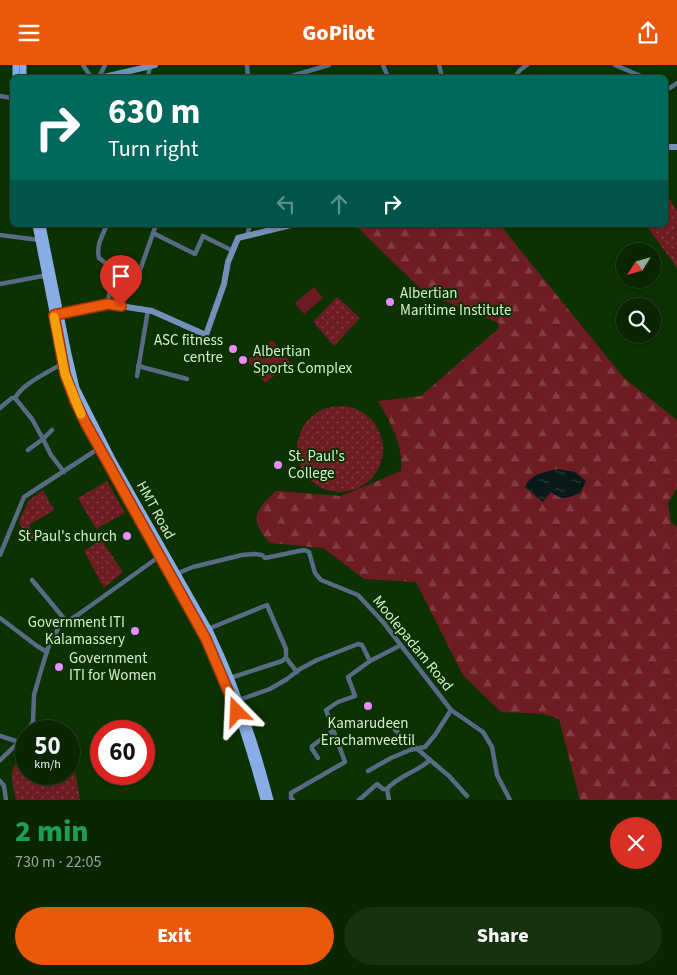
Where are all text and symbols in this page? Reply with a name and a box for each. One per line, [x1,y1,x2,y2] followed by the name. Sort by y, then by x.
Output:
[302,17,375,49] text: GoPilot
[15,19,43,47] icon: menu
[634,19,662,47] icon: share
[108,87,200,137] text: 630 m
[25,95,90,160] icon: right
[108,133,198,165] text: Turn right
[272,190,300,218] icon: left
[325,190,353,218] icon: ahead
[378,190,406,218] icon: right
[616,243,661,287] north arrow
[616,243,661,343] map controls
[100,255,142,306] pin
[107,262,135,290] icon: arrive
[400,283,511,321] place label: Albertian Maritime Institute
[384,296,396,308] marker: Albertian Maritime Institute
[616,298,661,343] button: search
[154,330,223,368] place label: ASC fitness centre
[253,341,352,379] place label: Albertian Sports Complex
[227,343,239,355] marker: ASC fitness centre
[237,354,249,366] marker: Albertian Sports Complex
[288,446,345,484] place label: St. Paul's College
[272,459,284,471] marker: St. Paul's College
[131,477,180,543] street label: HMT Road
[18,526,117,547] place label: St Paul's church
[121,530,133,542] marker: St Paul's church
[367,591,458,696] street label: Moolepadam Road
[28,612,125,650] place label: Government ITI Kalamassery
[129,625,141,637] marker: Government ITI Kalamassery
[69,648,157,686] place label: Government ITI for Women
[53,661,65,673] marker: Government ITI for Women
[210,685,262,737] position arrow
[362,700,374,712] marker: Kamarudeen Erachamveettil
[321,713,415,751] place label: Kamarudeen Erachamveettil
[90,720,155,785] speed limit sign: 60
[34,728,61,764] text: 50
[34,756,61,773] text: km/h
[15,810,89,853] text: 2 min
[610,817,662,869] button: close
[15,851,102,873] text: 730 m · 22:05
[15,907,334,965] button: Exit
[344,907,662,965] button: Share

